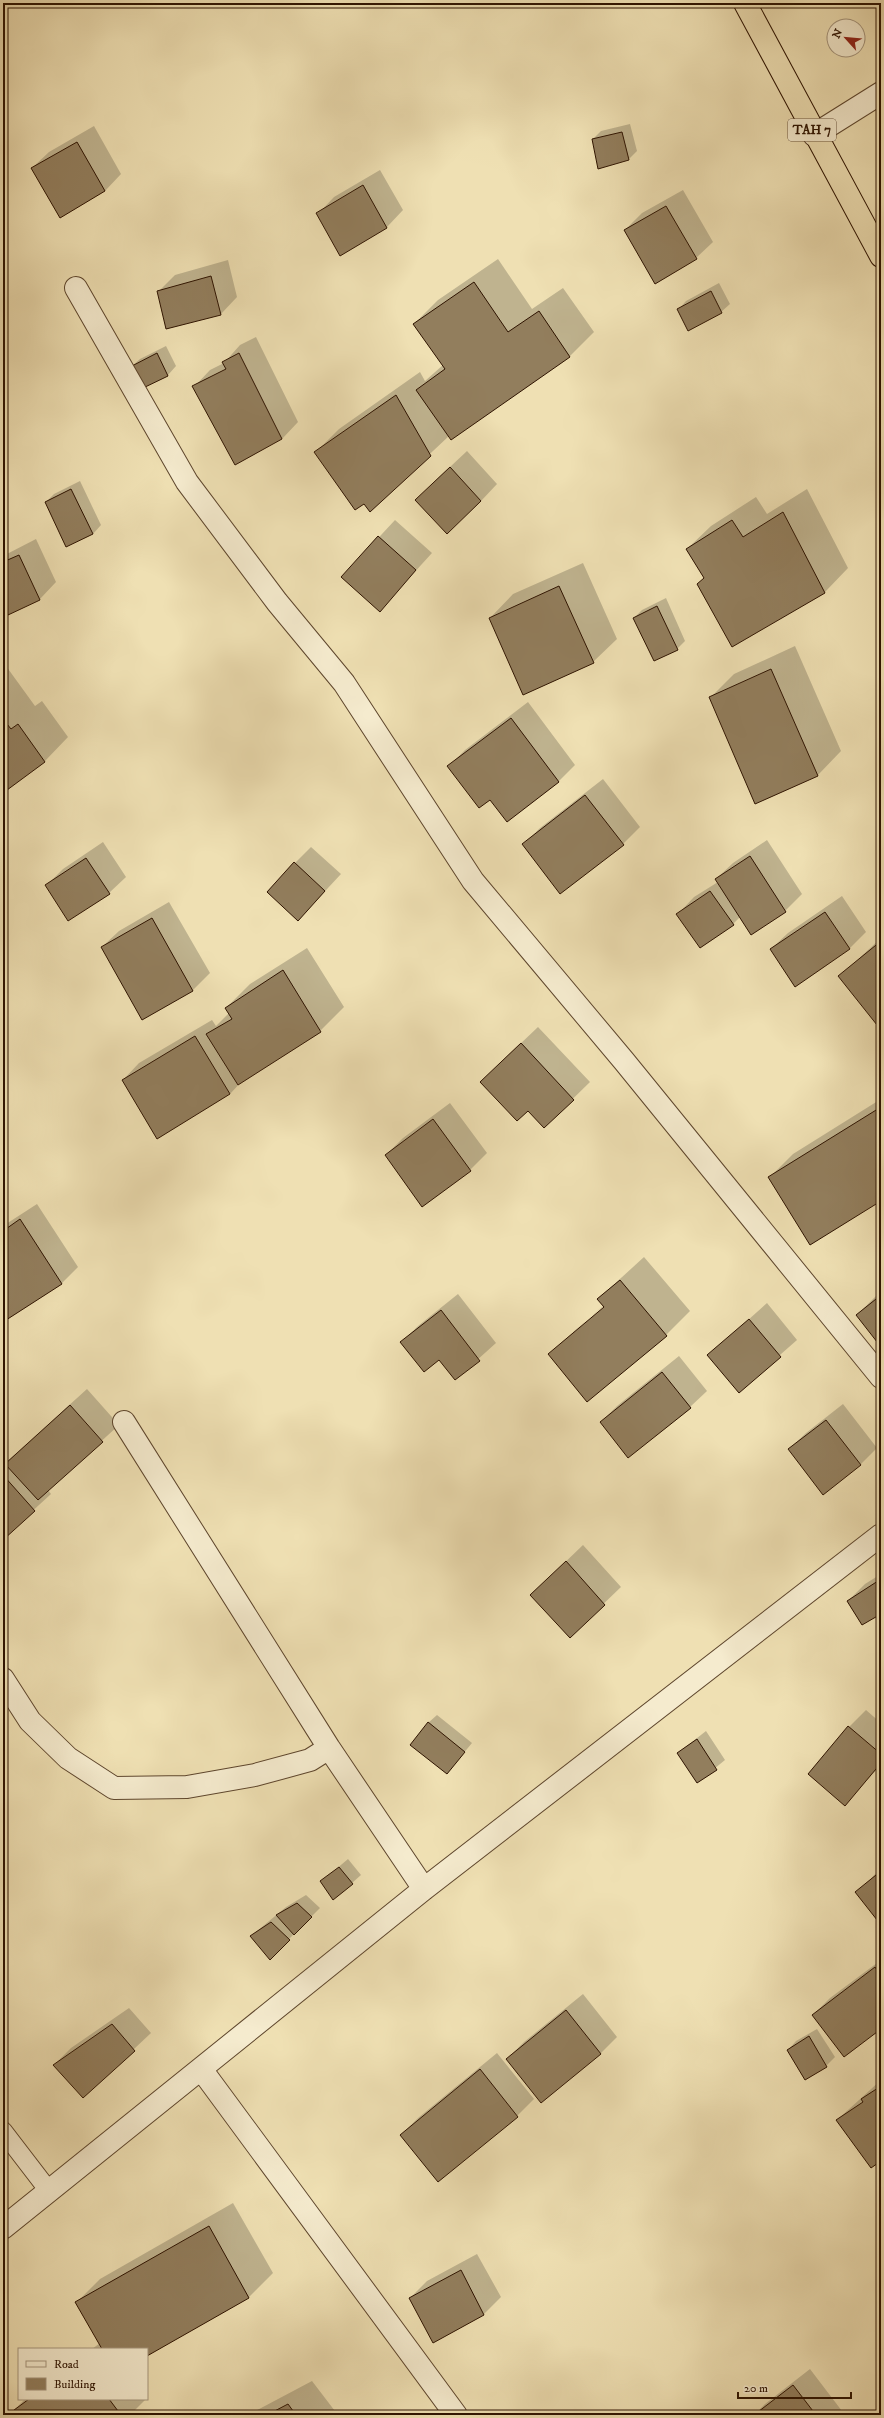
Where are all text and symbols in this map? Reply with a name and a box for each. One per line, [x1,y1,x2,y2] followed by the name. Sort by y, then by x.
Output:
[826,18,866,58] north arrow
[830,27,846,41] text: N
[788,119,836,141] road number: TAH 7
[18,2348,148,2400] legend
[54,2357,79,2372] text: Road
[738,2374,851,2400] scale bar
[54,2377,95,2392] text: Building
[744,2381,768,2396] text: 20 m

